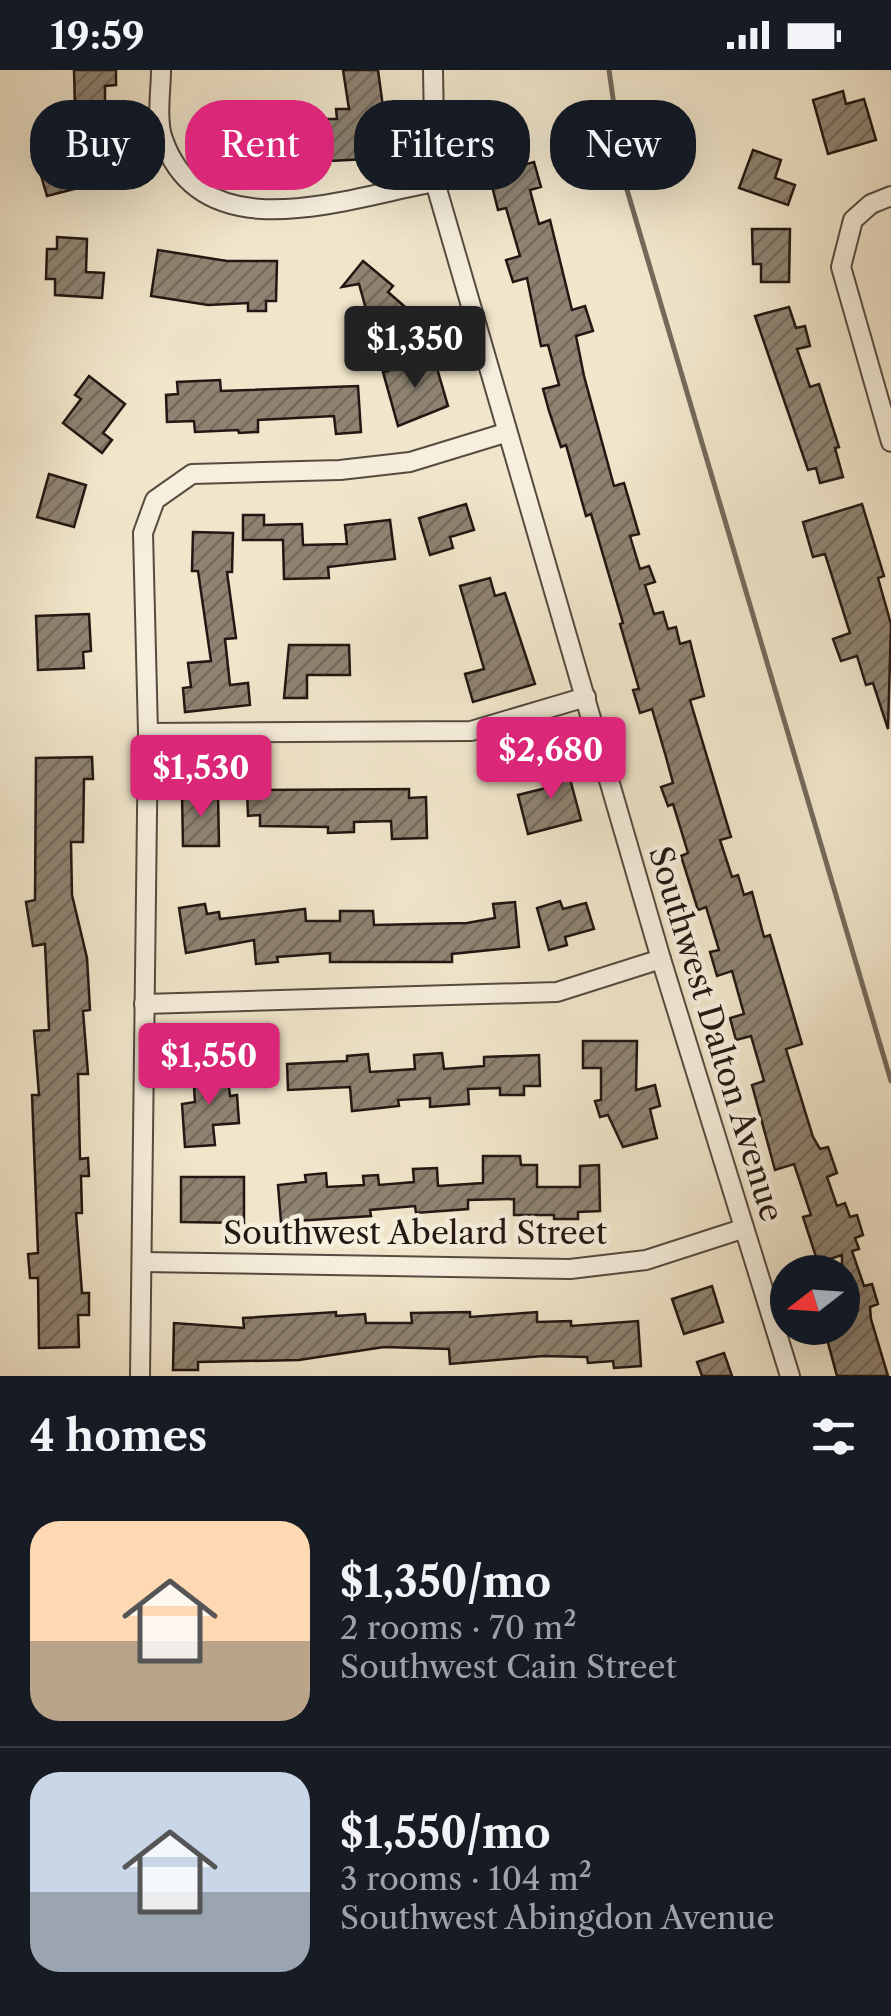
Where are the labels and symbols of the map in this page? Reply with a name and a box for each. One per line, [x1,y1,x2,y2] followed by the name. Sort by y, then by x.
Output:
[334,306,496,391] pin: $1,350
[470,717,632,802] pin: $2,680
[120,735,282,820] pin: $1,530
[641,841,792,1226] street label: Southwest Dalton Avenue
[128,1023,290,1108] pin: $1,550
[223,1213,608,1252] street label: Southwest Abelard Street
[770,1255,860,1345] north arrow

